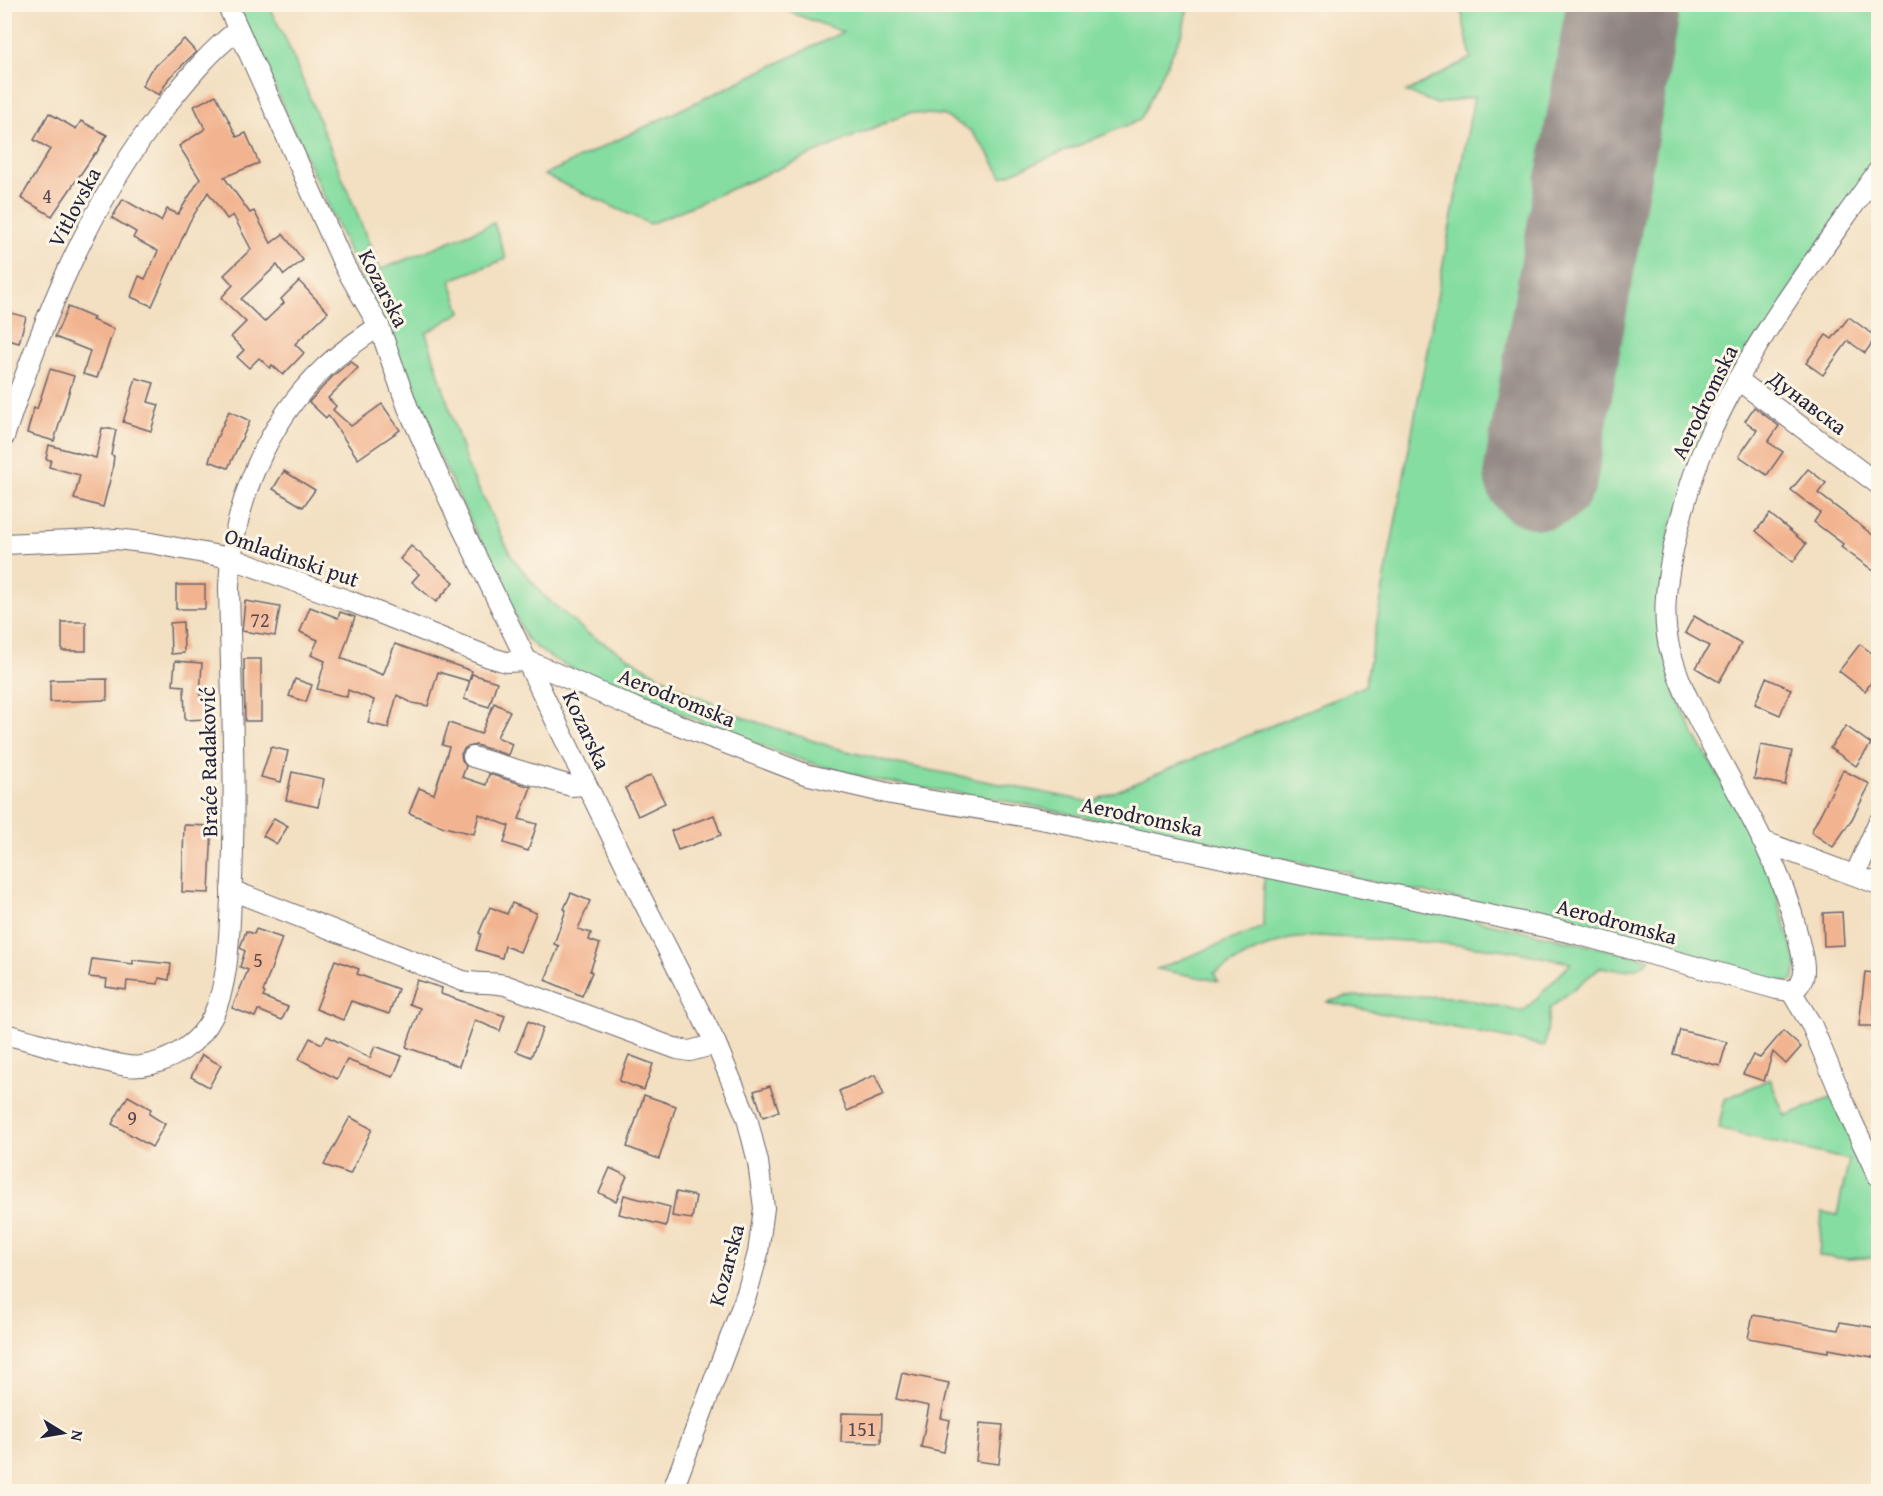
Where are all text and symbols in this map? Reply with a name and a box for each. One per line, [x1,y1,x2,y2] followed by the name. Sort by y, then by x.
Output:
[40,161,109,253] street label: Vitlovska
[42,181,52,210] house number: 4
[351,243,418,333] street label: Kozarska
[1663,339,1746,465] street label: Aerodromska
[1761,361,1854,442] street label: Дунавска
[220,519,364,595] street label: Omladinski put
[250,605,270,634] house number: 72
[614,659,741,735] street label: Aerodromska
[555,685,619,775] street label: Kozarska
[191,686,225,837] street label: Braće Radaković
[1078,787,1206,845] street label: Aerodromska
[1553,890,1681,953] street label: Aerodromska
[253,945,263,974] house number: 5
[127,1103,137,1132] house number: 9
[700,1220,752,1310] street label: Kozarska
[33,1403,93,1463] north arrow
[848,1414,876,1443] house number: 151
[65,1428,91,1444] text: N

